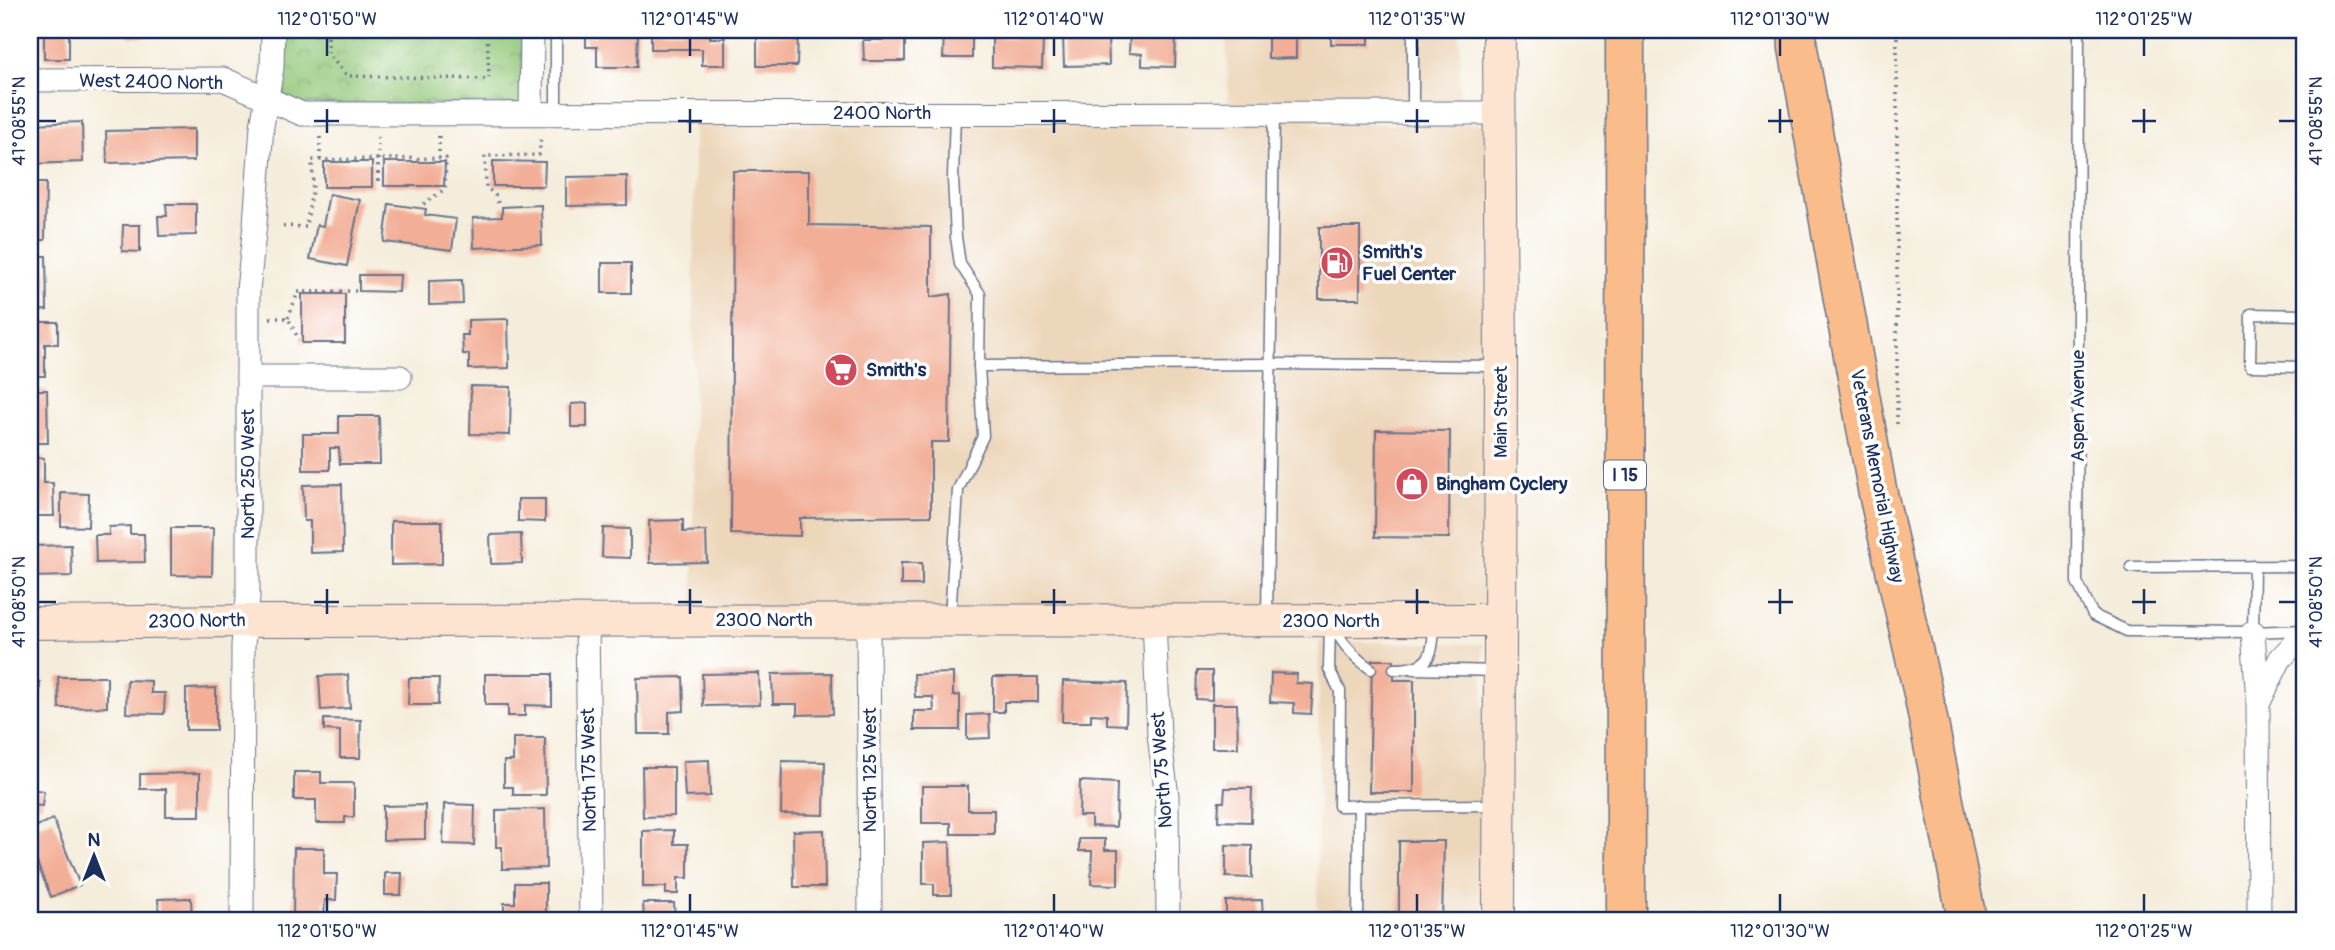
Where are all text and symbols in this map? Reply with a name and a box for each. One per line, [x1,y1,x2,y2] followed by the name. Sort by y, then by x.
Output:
[277,8,377,31] text: 112°01'50"W
[641,8,739,31] text: 112°01'45"W
[1004,8,1104,31] text: 112°01'40"W
[1368,8,1466,31] text: 112°01'35"W
[1730,8,1830,31] text: 112°01'30"W
[2095,8,2193,31] text: 112°01'25"W
[79,69,223,95] street label: West 2400 North
[8,76,31,166] text: 41°08'55"N
[2305,76,2328,166] text: 41°08'55"N
[833,101,931,125] street label: 2400 North
[1362,240,1456,286] place label: Smith's Fuel Center
[1318,244,1356,282] fuel station icon: Smith's Fuel Center
[2066,349,2090,462] street label: Aspen Avenue
[822,351,860,389] supermarket icon: Smith's
[866,358,927,382] place label: Smith's
[1489,366,1513,458] street label: Main Street
[1844,367,1910,585] street label: Veterans Memorial Highway
[236,409,260,539] street label: North 250 West
[1604,461,1646,490] road number: I 15
[1393,465,1431,503] shop icon: Bingham Cyclery
[1436,472,1568,496] place label: Bingham Cyclery
[8,556,31,648] text: 41°08'50"N
[2305,556,2328,648] text: 41°08'50"N
[148,608,246,634] street label: 2300 North
[715,608,813,632] street label: 2300 North
[1282,609,1380,633] street label: 2300 North
[576,707,602,832] street label: North 175 West
[858,707,882,832] street label: North 125 West
[1146,711,1178,829] street label: North 75 West
[60,820,130,890] north arrow
[88,828,101,852] text: N
[277,920,377,943] text: 112°01'50"W
[641,920,739,943] text: 112°01'45"W
[1004,920,1104,943] text: 112°01'40"W
[1368,920,1466,943] text: 112°01'35"W
[1730,920,1830,943] text: 112°01'30"W
[2095,920,2193,943] text: 112°01'25"W

